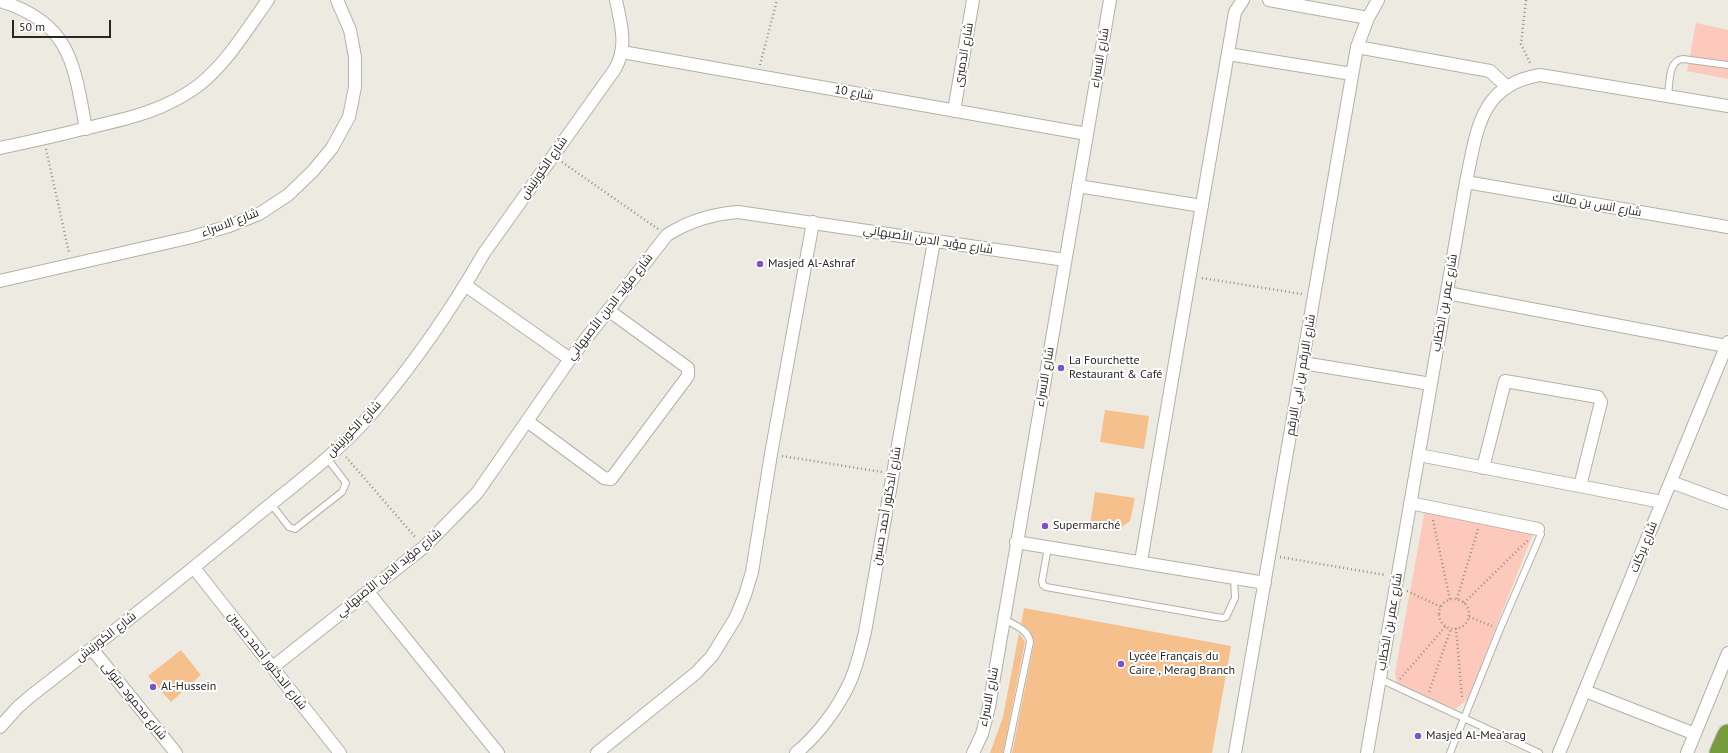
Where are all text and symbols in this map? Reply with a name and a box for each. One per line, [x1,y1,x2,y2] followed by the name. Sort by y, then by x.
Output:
[14,12,113,38] scale bar
[19,19,45,34] text: 50 m
[951,22,977,88] street label: شارع الدميرى
[1088,27,1112,89] street label: شارع الاسراء
[833,82,875,104] street label: شارع 10
[517,134,571,202] street label: شارع الكورنيش
[1551,190,1643,220] street label: شارع انس بن مالك
[199,205,261,241] street label: شارع الاسراء
[862,223,994,257] street label: شارع مؤيد الدين الأصبهاني
[564,251,656,363] street label: شارع مؤيد الدين الأصبهاني
[1429,253,1461,353] street label: شارع عمر بن الخطاب
[768,257,855,271] place label: Masjed Al-Ashraf
[755,259,765,269] marker: Masjed Al-Ashraf
[1283,313,1319,437] street label: شارع الارقم بن ابي الارقم
[1033,346,1057,408] street label: شارع الاسراء
[1069,354,1162,382] place label: La Fourchette Restaurant & Café
[1056,363,1066,373] marker: La Fourchette Restaurant & Café
[324,398,384,460] street label: شارع الكورنيش
[869,446,905,566] street label: شارع الدكتور أحمد حسين
[1053,519,1120,533] place label: Supermarché
[1627,519,1661,575] street label: شارع بركات
[1040,521,1050,531] marker: Supermarché
[333,526,445,620] street label: شارع مؤيد الدين الأصبهاني
[1374,572,1406,672] street label: شارع عمر بن الخطاب
[73,609,139,665] street label: شارع الكورنيش
[224,609,310,713] street label: شارع الدكتور أحمد حسين
[1129,650,1235,678] place label: Lycée Français du Caire , Merag Branch
[98,659,170,743] street label: شارع محمود متولى
[1116,659,1126,669] marker: Lycée Français du Caire , Merag Branch
[976,666,1002,728] street label: شارع الاسراء
[161,680,216,694] place label: Al-Hussein
[148,682,158,692] marker: Al-Hussein
[1426,729,1526,743] place label: Masjed Al-Mea'arag
[1413,731,1423,741] marker: Masjed Al-Mea'arag

